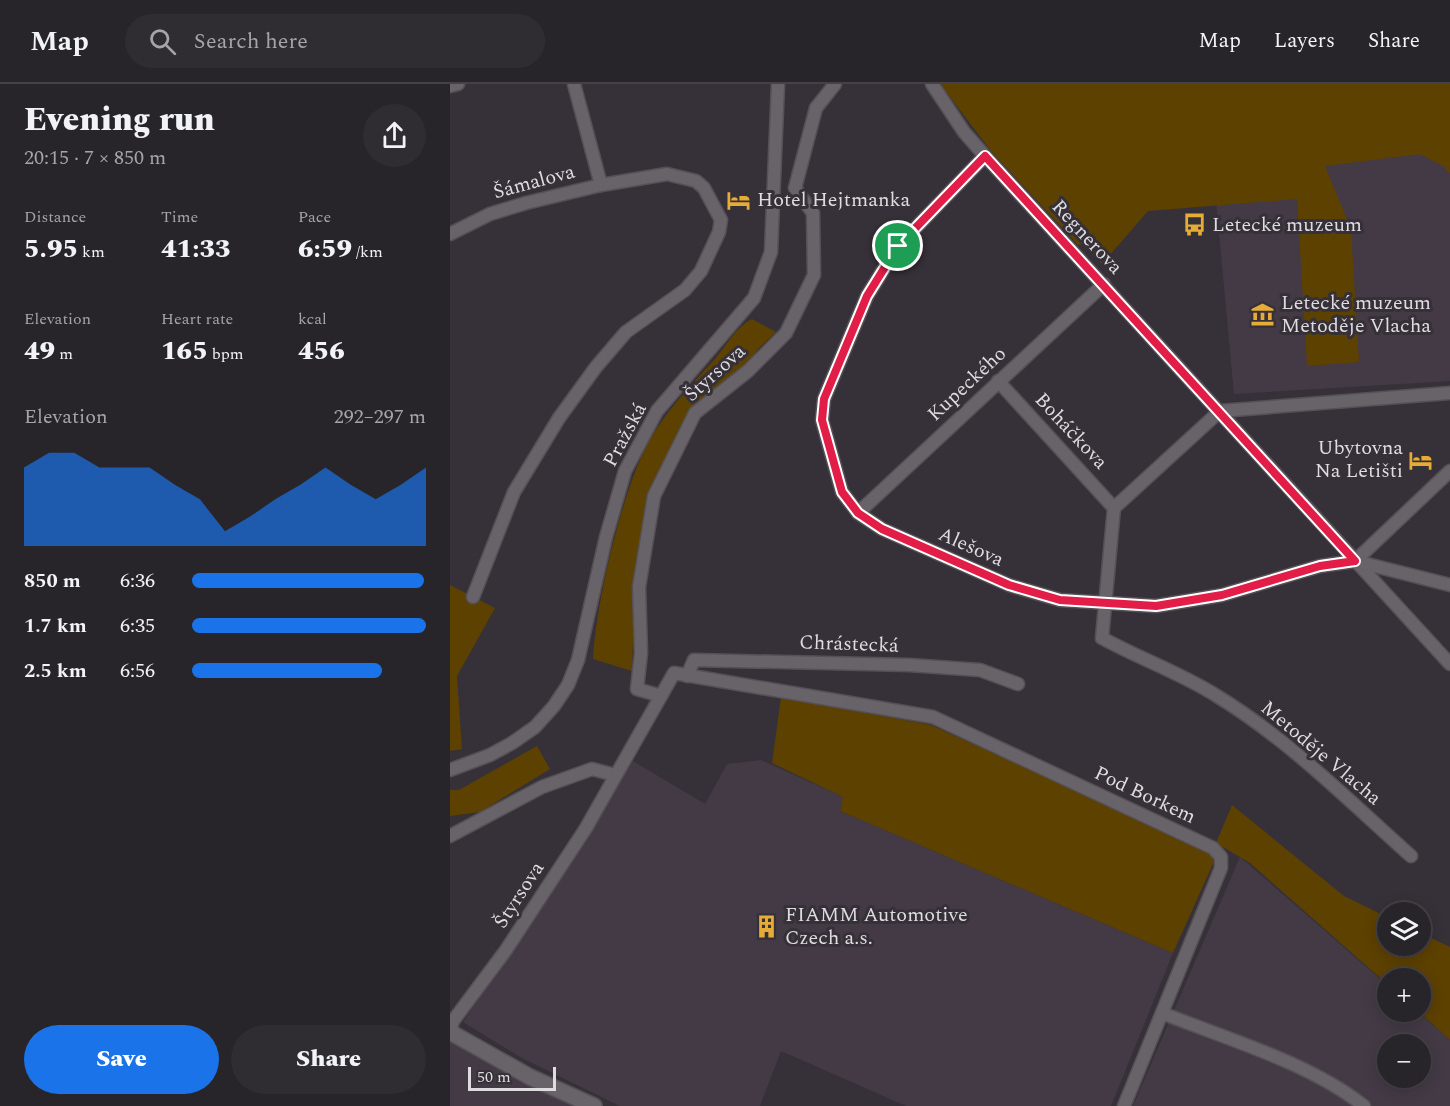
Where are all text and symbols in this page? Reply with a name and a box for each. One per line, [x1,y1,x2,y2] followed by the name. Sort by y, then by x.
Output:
[125,14,545,68] search box
[30,20,89,63] text: Map
[146,25,179,58] icon: search
[194,25,308,58] text: Search here
[1199,25,1241,57] text: Map
[1274,25,1335,57] text: Layers
[1368,25,1420,57] text: Share
[24,95,215,145] text: Evening run
[363,104,426,167] button: share
[24,143,166,173] text: 20:15 · 7 × 850 m
[490,157,578,207] street label: Šámalova
[757,185,910,215] place label: Hotel Hejtmanka
[726,187,752,213] hotel icon: Hotel Hejtmanka
[1044,193,1130,281] street label: Regnerova
[24,205,86,229] text: Distance
[161,205,198,229] text: Time
[298,205,331,229] text: Pace
[1212,210,1362,240] place label: Letecké muzeum
[1181,212,1207,238] bus stop icon: Letecké muzeum
[872,220,923,271] pin
[24,229,78,269] text: 5.95
[161,229,231,269] text: 41:33
[298,229,352,269] text: 6:59
[881,229,914,262] icon: arrive
[78,240,105,264] text: km
[352,240,383,264] text: /km
[1281,288,1431,341] place label: Letecké muzeum Metoděje Vlacha
[1250,301,1276,327] museum icon: Letecké muzeum Metoděje Vlacha
[24,307,91,331] text: Elevation
[161,307,233,331] text: Heart rate
[298,307,327,331] text: kcal
[24,331,55,371] text: 49
[161,331,208,371] text: 165
[298,331,345,371] text: 456
[677,337,753,409] street label: Štyrsova
[921,339,1013,429] street label: Kupeckého
[55,342,73,366] text: m
[208,342,244,366] text: bpm
[1027,386,1115,476] street label: Boháčkova
[596,397,655,473] street label: Pražská
[24,402,108,432] text: Elevation
[334,402,426,432] text: 292–297 m
[1315,433,1403,486] place label: Ubytovna Na Letišti
[1408,447,1434,473] hotel icon: Ubytovna Na Letišti
[933,519,1009,575] street label: Alešova
[24,566,81,596] text: 850 m
[120,566,155,596] text: 6:36
[24,611,87,641] text: 1.7 km
[120,611,155,641] text: 6:35
[799,627,899,661] street label: Chrástecká
[24,656,87,686] text: 2.5 km
[120,656,155,686] text: 6:56
[1254,693,1388,813] street label: Metoděje Vlacha
[1089,758,1201,832] street label: Pod Borkem
[486,856,552,934] street label: Štyrsova
[785,900,968,953] place label: FIAMM Automotive Czech a.s.
[1377,902,1431,1088] map controls
[1377,902,1431,956] button: layers
[754,913,780,939] building icon: FIAMM Automotive Czech a.s.
[1377,968,1431,1022] button: +
[24,1025,219,1094] button: Save
[231,1025,426,1094] button: Share
[1377,1034,1431,1088] button: −
[468,1064,556,1092] scale bar
[477,1065,511,1089] text: 50 m

